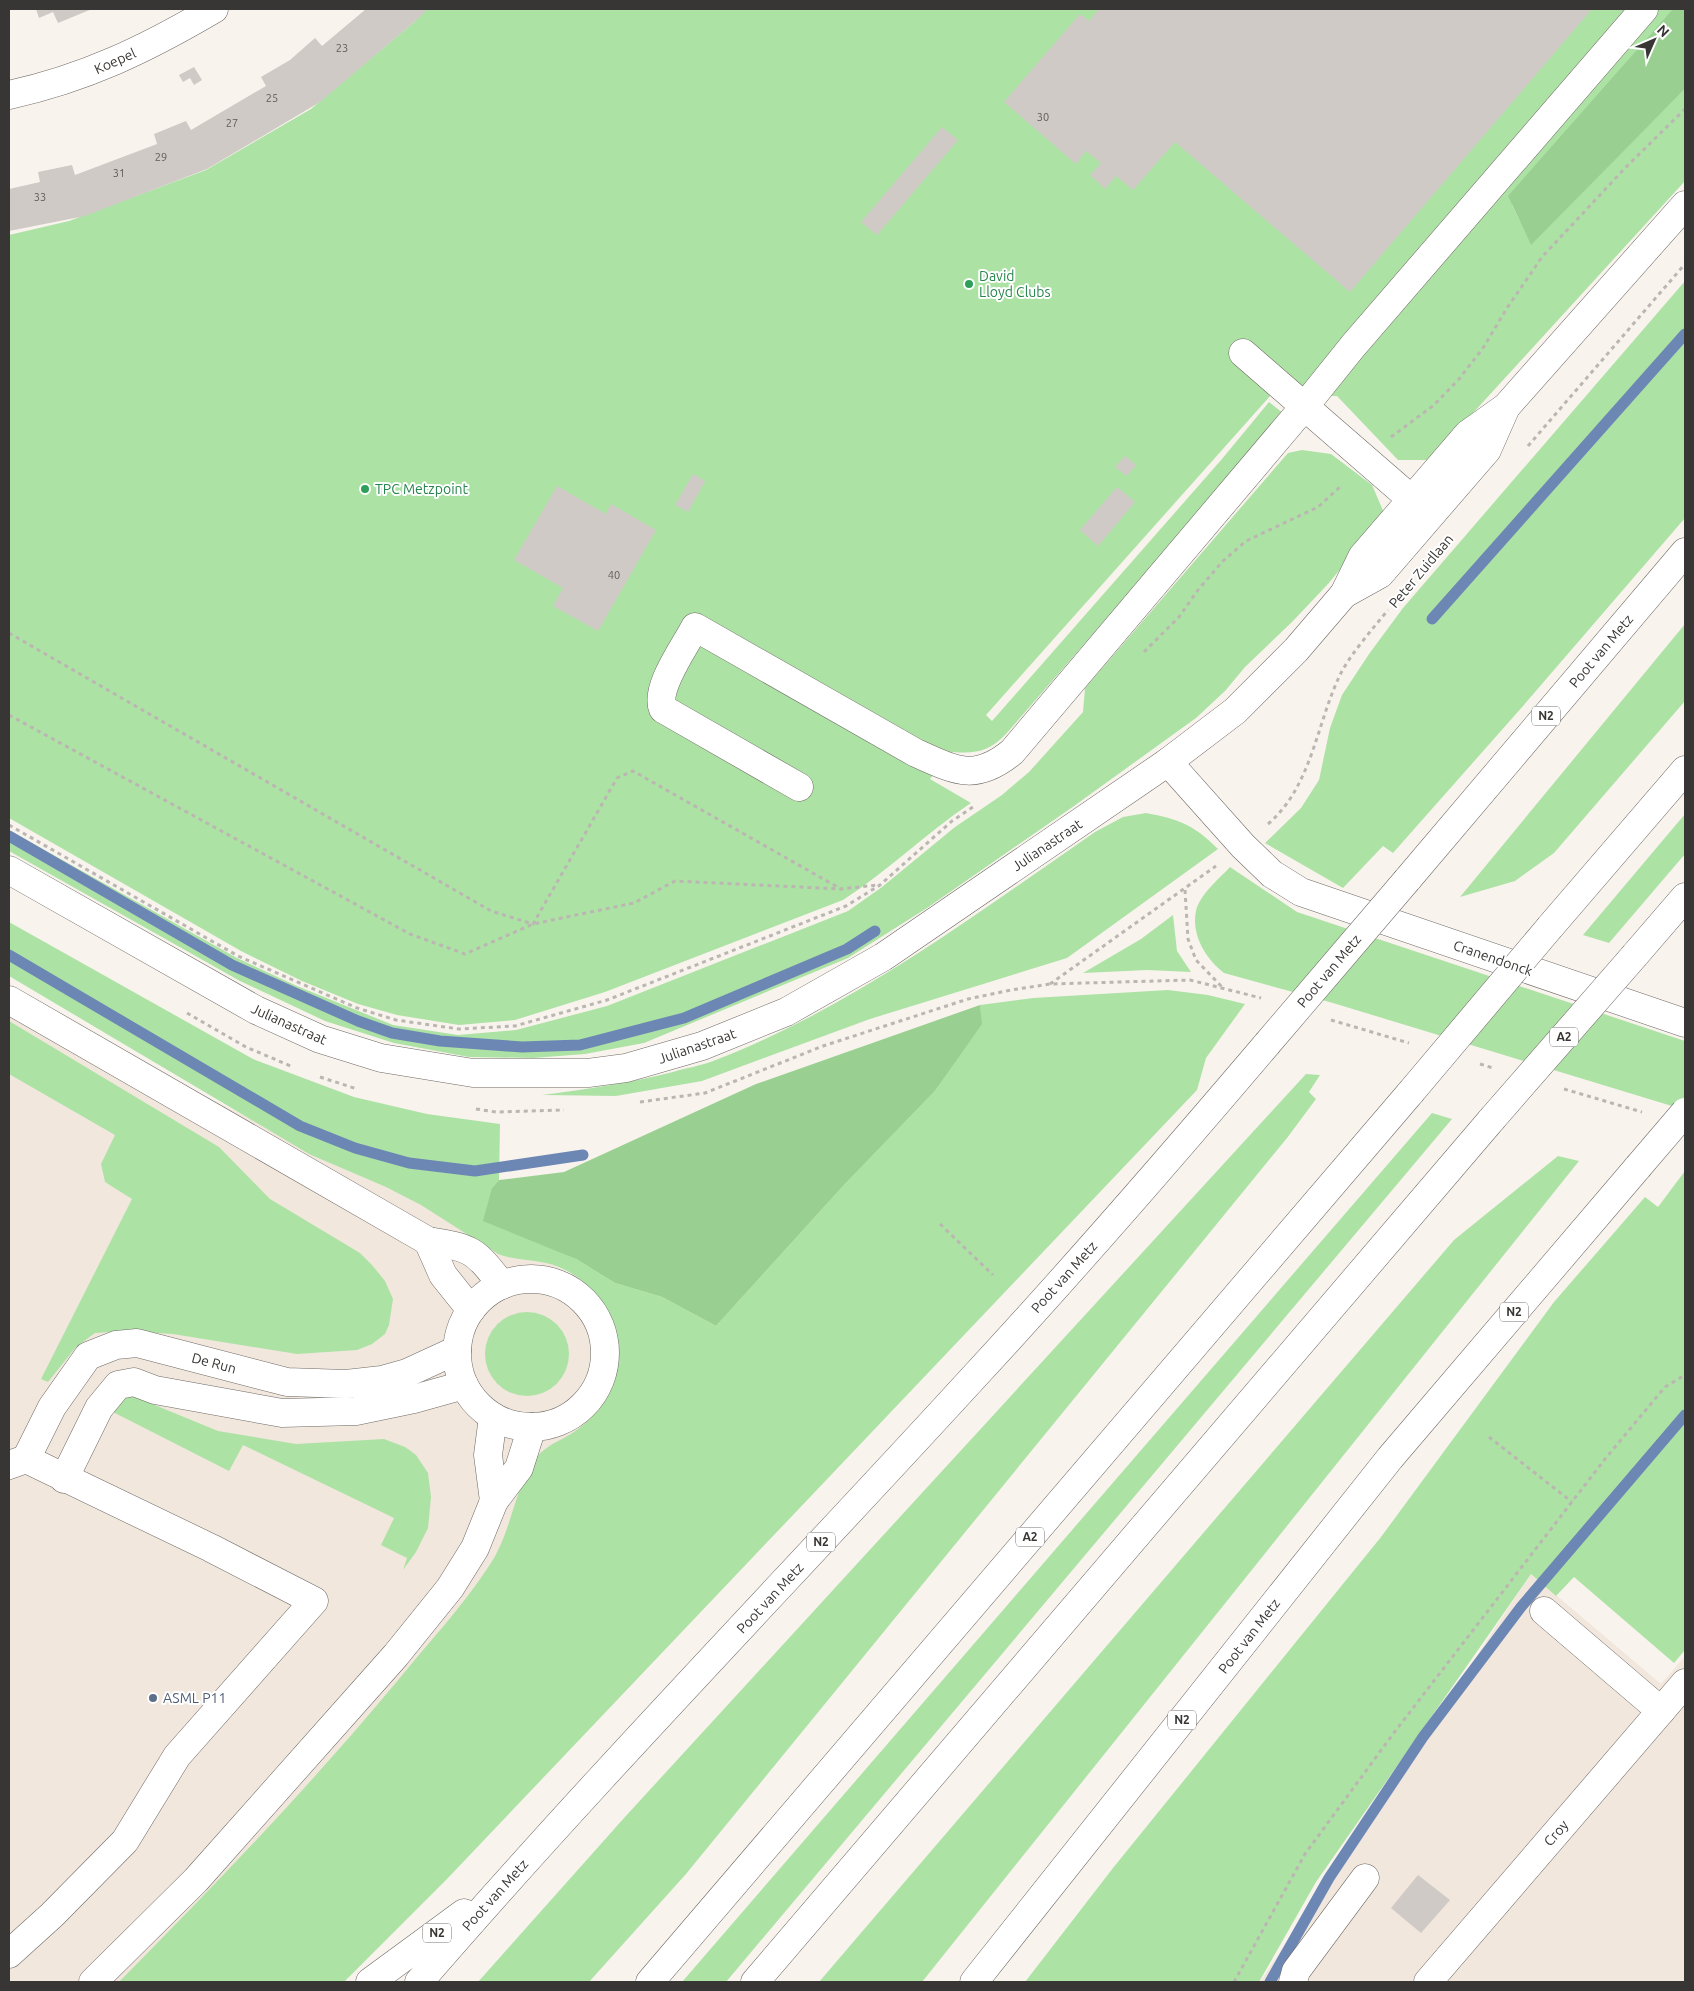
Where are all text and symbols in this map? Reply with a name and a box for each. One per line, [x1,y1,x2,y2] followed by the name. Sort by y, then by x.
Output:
[1629,15,1679,65] north arrow
[1654,21,1673,40] text: N
[336,42,348,54] house number: 23
[92,45,139,77] street label: Koepel
[266,92,278,104] house number: 25
[1037,111,1049,123] house number: 30
[226,117,238,129] house number: 27
[155,151,167,163] house number: 29
[113,167,125,179] house number: 31
[34,191,46,203] house number: 33
[979,268,1051,300] place label: David Lloyd Clubs
[963,278,975,290] marker: David Lloyd Clubs
[375,481,469,497] place label: TPC Metzpoint
[359,483,371,495] marker: TPC Metzpoint
[1386,531,1456,611] street label: Peter Zuidlaan
[608,569,620,581] house number: 40
[1566,611,1636,691] street label: Poot van Metz
[1532,706,1560,726] road number: N2
[1009,815,1086,874] street label: Julianastraat
[1294,931,1364,1011] street label: Poot van Metz
[1451,937,1535,979] street label: Cranendonck
[249,1000,330,1048] street label: Julianastraat
[656,1025,738,1067] street label: Julianastraat
[1550,1028,1578,1046] road number: A2
[1028,1238,1100,1316] street label: Poot van Metz
[1500,1302,1528,1321] road number: N2
[190,1349,238,1377] street label: De Run
[1016,1528,1044,1546] road number: A2
[807,1532,835,1551] road number: N2
[733,1560,807,1636] street label: Poot van Metz
[1215,1595,1283,1677] street label: Poot van Metz
[163,1690,226,1706] place label: ASML P11
[147,1692,159,1704] marker: ASML P11
[1168,1710,1196,1730] road number: N2
[1541,1817,1572,1849] street label: Croy
[459,1856,531,1934] street label: Poot van Metz
[423,1924,451,1942] road number: N2

